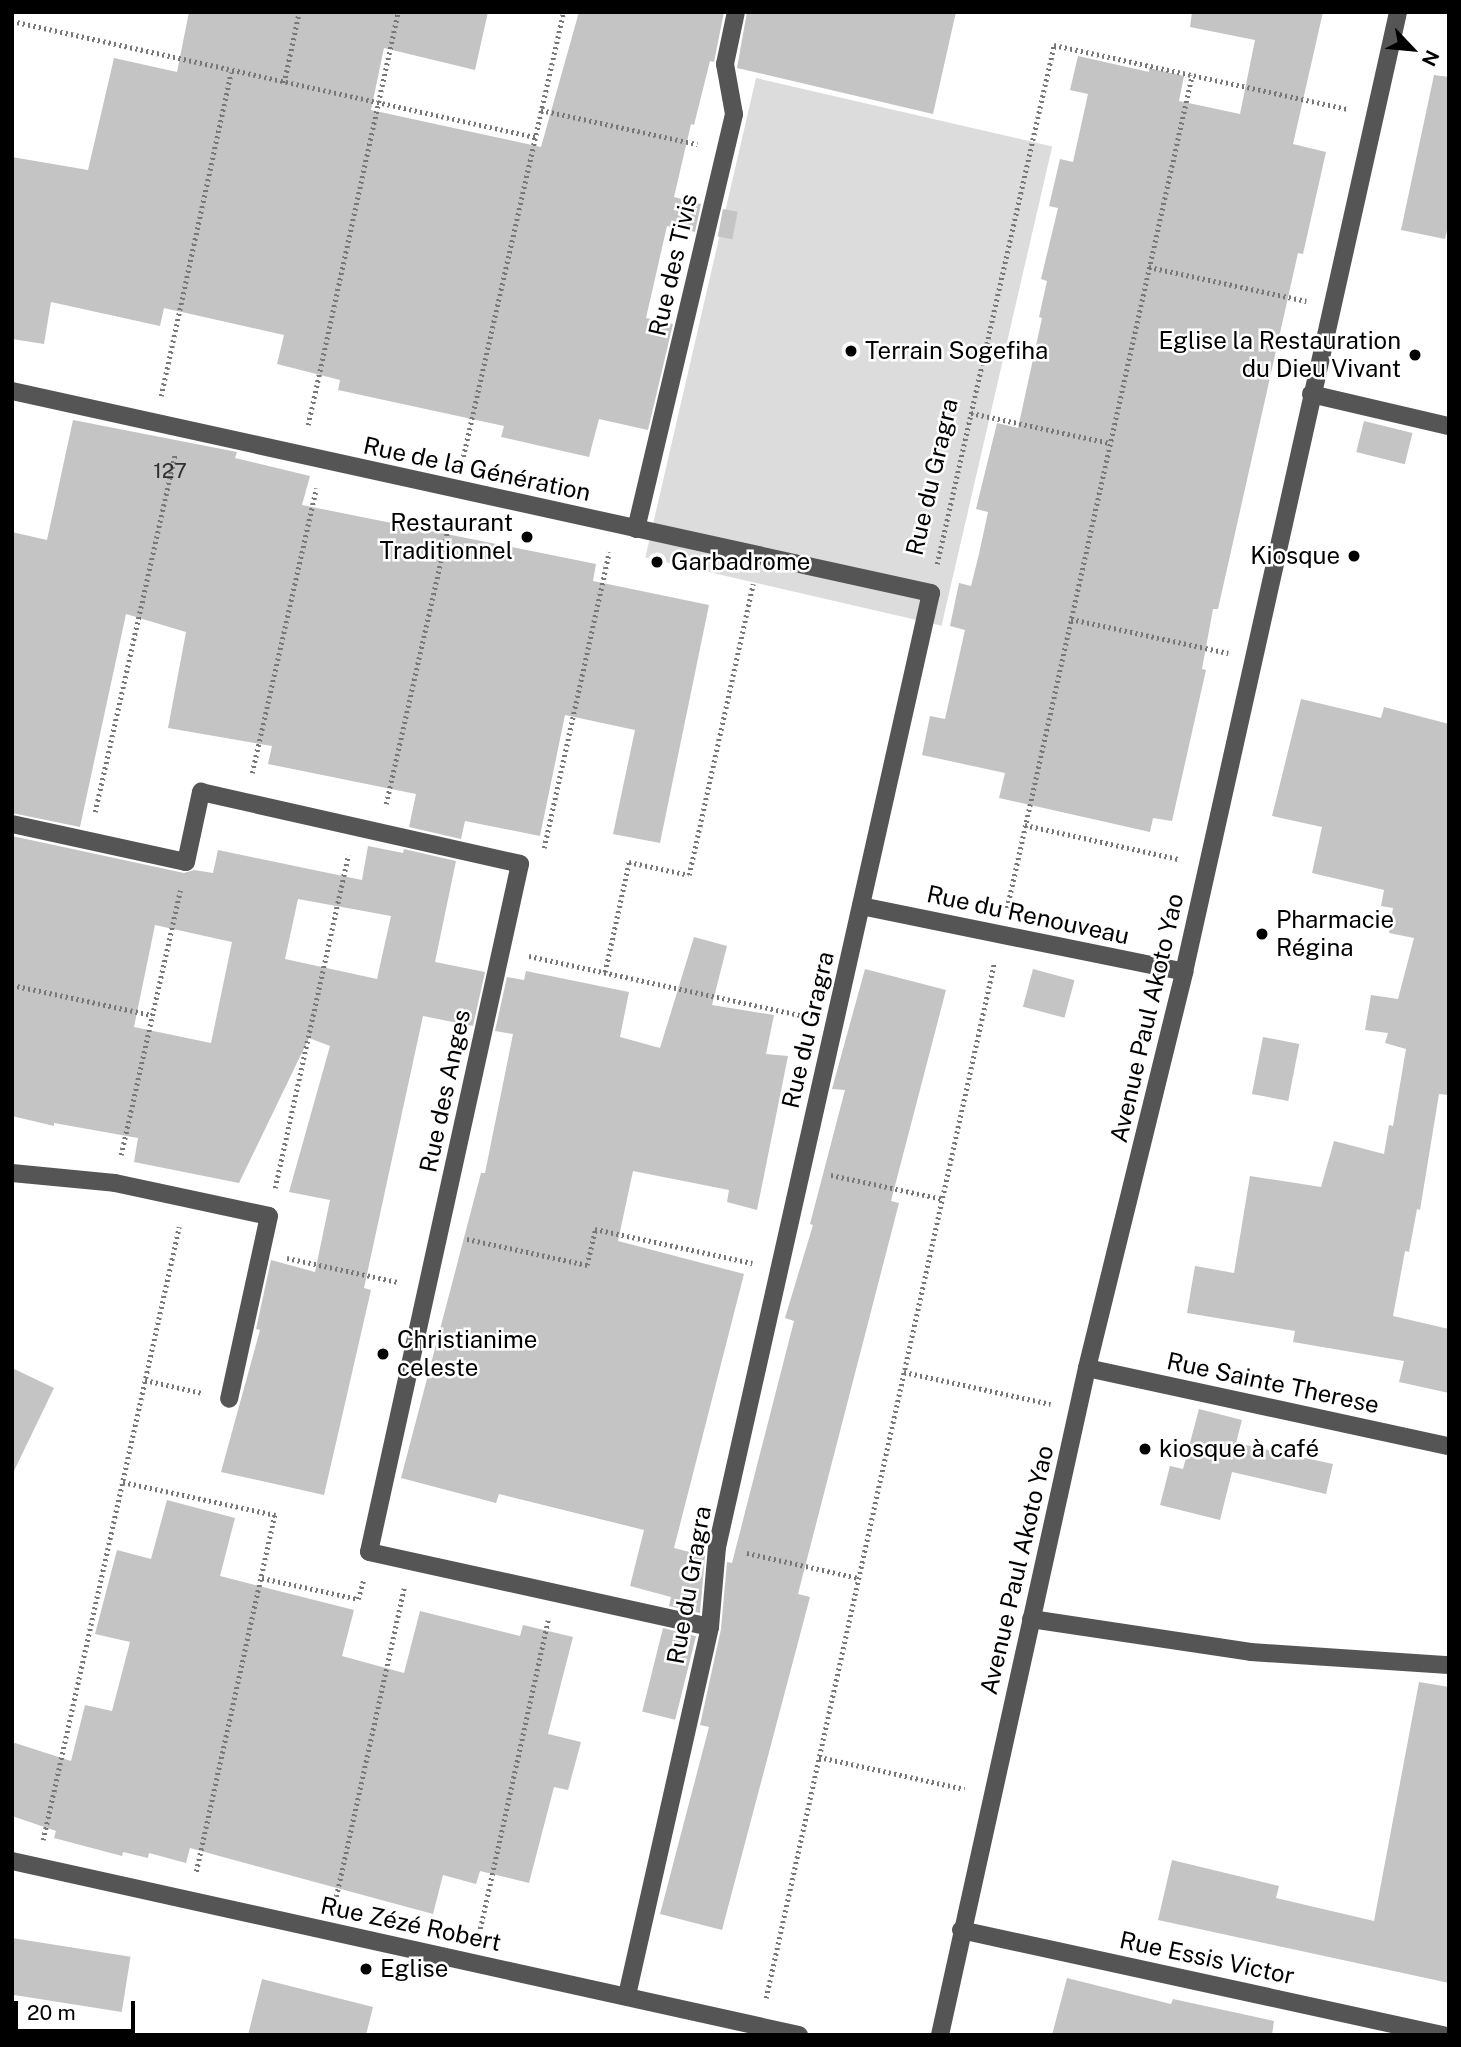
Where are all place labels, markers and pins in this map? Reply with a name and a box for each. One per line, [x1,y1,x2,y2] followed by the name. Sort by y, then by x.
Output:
[1158,327,1401,383] place label: Eglise la Restauration du Dieu Vivant
[865,337,1048,365] place label: Terrain Sogefiha
[843,343,859,359] marker: Terrain Sogefiha
[1407,347,1423,363] marker: Eglise la Restauration du Dieu Vivant
[379,509,513,565] place label: Restaurant Traditionnel
[519,529,535,545] marker: Restaurant Traditionnel
[1250,542,1340,570] place label: Kiosque
[671,548,810,576] place label: Garbadrome
[1346,548,1362,564] marker: Kiosque
[649,554,665,570] marker: Garbadrome
[1276,906,1394,962] place label: Pharmacie Régina
[1254,926,1270,942] marker: Pharmacie Régina
[397,1326,537,1382] place label: Christianime celeste
[375,1346,391,1362] marker: Christianime celeste
[1159,1435,1320,1463] place label: kiosque à café
[1137,1441,1153,1457] marker: kiosque à café
[380,1955,448,1983] place label: Eglise
[358,1961,374,1977] marker: Eglise

